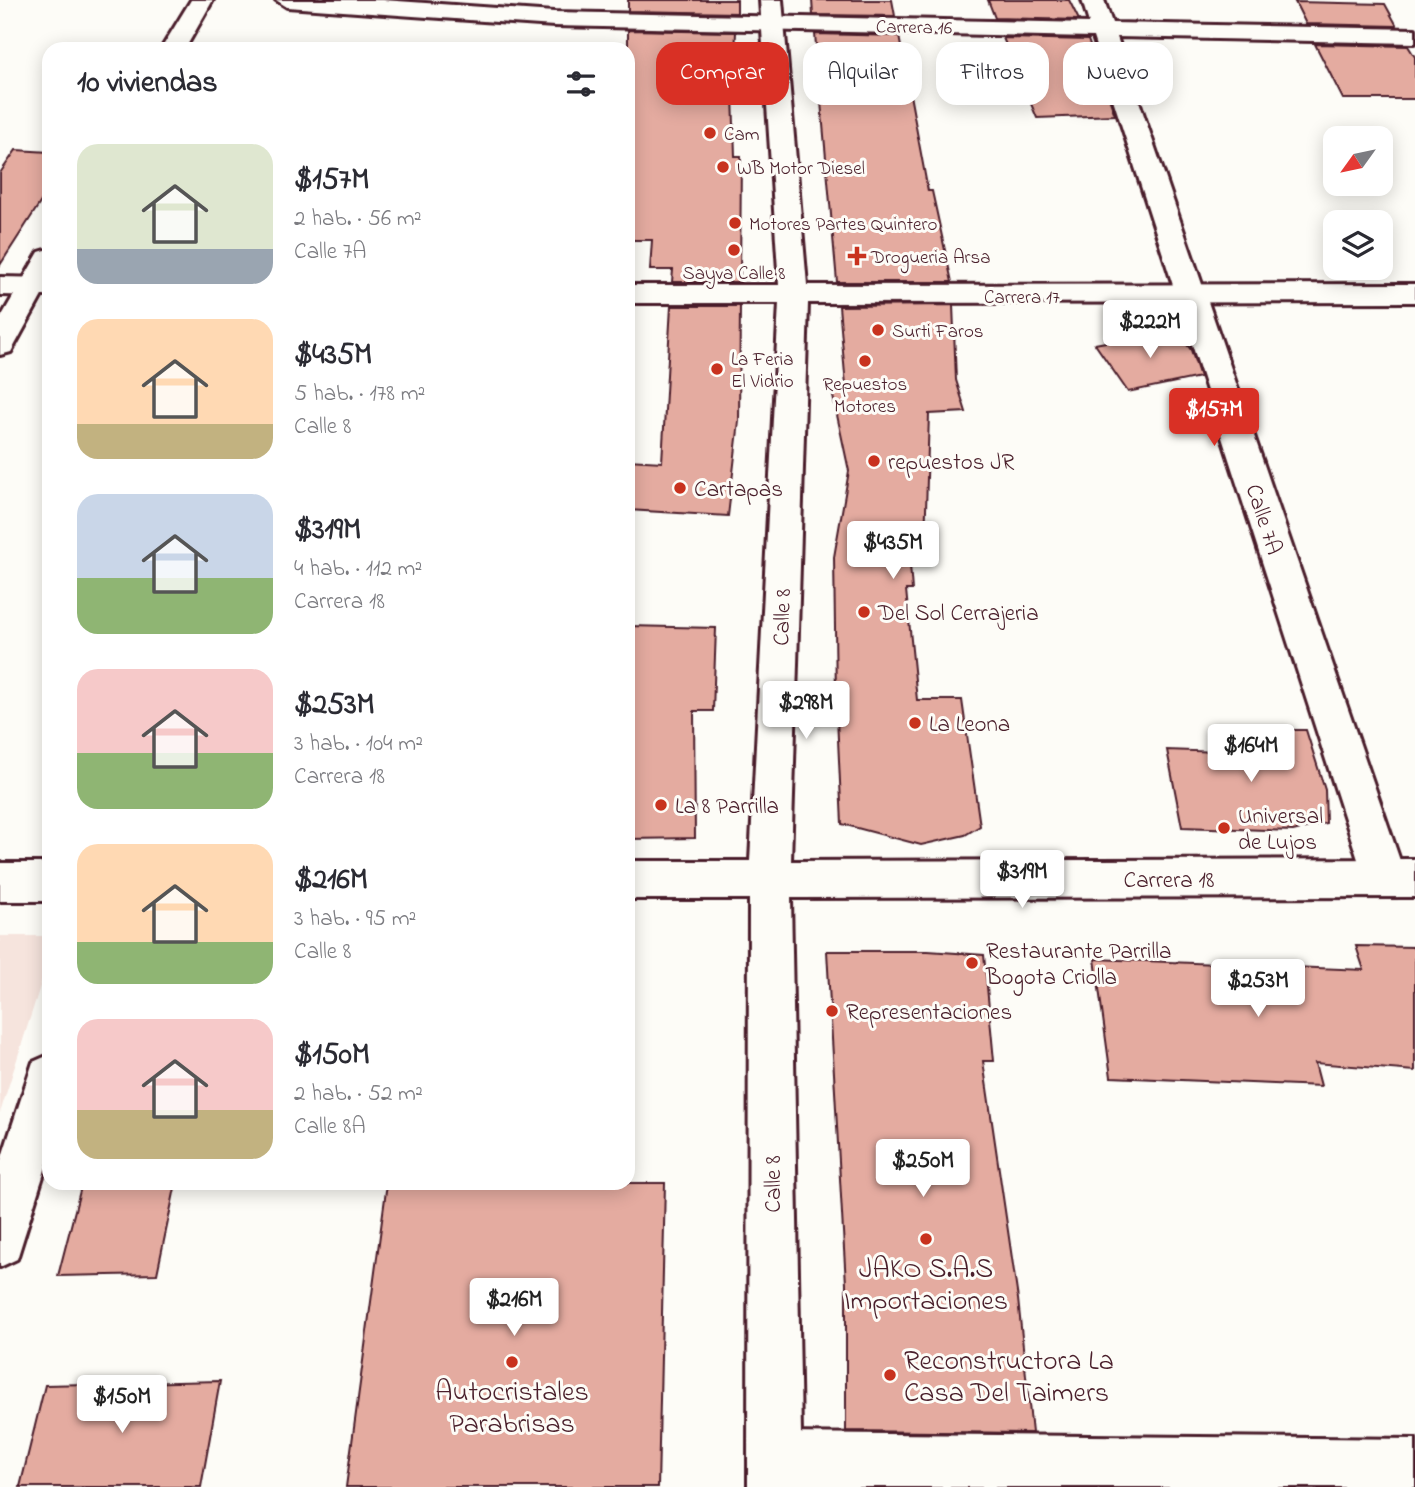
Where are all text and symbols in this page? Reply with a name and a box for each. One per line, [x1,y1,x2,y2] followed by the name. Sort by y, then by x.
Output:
[876,14,952,43] street label: Carrera 16
[656,42,789,105] chip: Comprar
[803,42,922,105] chip: Alquilar
[936,42,1049,105] chip: Filtros
[1063,42,1173,105] chip: Nuevo
[77,62,218,106] text: 10 viviendas
[562,65,600,103] icon: filters
[724,122,759,149] place label: Cam
[702,125,718,141] marker: Cam
[1323,126,1393,196] north arrow
[1323,126,1393,280] map controls
[737,156,865,183] place label: WB Motor Diesel
[294,159,369,203] text: $157M
[715,159,731,175] marker: WB Motor Diesel
[133,172,217,256] icon: home
[294,203,421,236] text: 2 hab. · 56 m²
[1323,210,1393,280] button: layers
[749,212,937,239] place label: Motores Partes Quintero
[727,215,743,231] marker: Motores Partes Quintero
[294,236,366,269] text: Calle 7A
[726,242,742,258] marker: Sayva Calle 8
[870,245,990,274] place label: Drogueria Arsa
[849,248,865,264] marker: Drogueria Arsa
[683,261,785,289] place label: Sayva Calle 8
[984,285,1060,312] street label: Carrera 17
[1101,300,1199,360] pin: $222M
[1119,306,1181,339] text: $222M
[892,319,983,346] place label: Surti Faros
[870,322,886,338] marker: Surti Faros
[294,334,372,378] text: $435M
[133,347,217,431] icon: home
[731,347,794,396] place label: La Feria El Vidrio
[857,353,873,369] marker: Repuestos Motores
[709,361,725,377] marker: La Feria El Vidrio
[823,372,907,421] place label: Repuestos Motores
[294,378,425,411] text: 5 hab. · 178 m²
[1165,388,1263,448] pin: $157M
[1185,394,1243,427] text: $157M
[294,411,351,444] text: Calle 8
[888,447,1014,480] place label: repuestos JR
[866,453,882,469] marker: repuestos JR
[694,474,783,507] place label: Cartapas
[672,480,688,496] marker: Cartapas
[1236,480,1290,559] street label: Calle 7A
[294,509,361,553] text: $319M
[133,522,217,606] icon: home
[844,522,942,581] pin: $435M
[863,527,923,560] text: $435M
[294,553,422,586] text: 4 hab. · 112 m²
[294,586,385,619] text: Carrera 18
[766,588,801,646] street label: Calle 8
[877,598,1039,631] place label: Del Sol Cerrajeria
[856,604,872,620] marker: Del Sol Cerrajeria
[757,682,855,741] pin: $298M
[294,684,375,728] text: $253M
[779,687,833,720] text: $298M
[133,697,217,781] icon: home
[929,709,1010,742] place label: La Leona
[907,715,923,731] marker: La Leona
[1202,724,1300,784] pin: $164M
[294,728,423,761] text: 3 hab. · 104 m²
[1224,730,1278,763] text: $164M
[294,761,385,794] text: Carrera 18
[675,791,779,824] place label: La 8 Parrilla
[653,797,669,813] marker: La 8 Parrilla
[1238,801,1323,860] place label: Universal de Lujos
[1216,820,1232,836] marker: Universal de Lujos
[973,850,1071,910] pin: $319M
[996,856,1048,889] text: $319M
[294,859,368,903] text: $216M
[1124,865,1214,898] street label: Carrera 18
[133,872,217,956] icon: home
[294,903,416,936] text: 3 hab. · 95 m²
[294,936,351,969] text: Calle 8
[985,936,1172,996] place label: Restaurante Parrilla Bogota Criolla
[964,955,980,971] marker: Restaurante Parrilla Bogota Criolla
[1209,960,1307,1019] pin: $253M
[1227,965,1289,998] text: $253M
[846,997,1012,1030] place label: Representaciones
[824,1003,840,1019] marker: Representaciones
[294,1034,370,1078] text: $150M
[133,1047,217,1131] icon: home
[294,1078,423,1111] text: 2 hab. · 52 m²
[294,1111,366,1144] text: Calle 8A
[874,1140,972,1199] pin: $250M
[892,1145,954,1178] text: $250M
[758,1155,791,1213] street label: Calle 8
[918,1231,934,1247] marker: JAKO S.A.S Importaciones
[844,1250,1008,1323] place label: JAKO S.A.S Importaciones
[465,1278,563,1338] pin: $216M
[486,1284,542,1317] text: $216M
[904,1342,1114,1415] place label: Reconstructora La Casa Del Taimers
[504,1354,520,1370] marker: Autocristales Parabrisas
[882,1367,898,1383] marker: Reconstructora La Casa Del Taimers
[435,1373,589,1446] place label: Autocristales Parabrisas
[73,1376,171,1435] pin: $150M
[93,1381,151,1414] text: $150M

